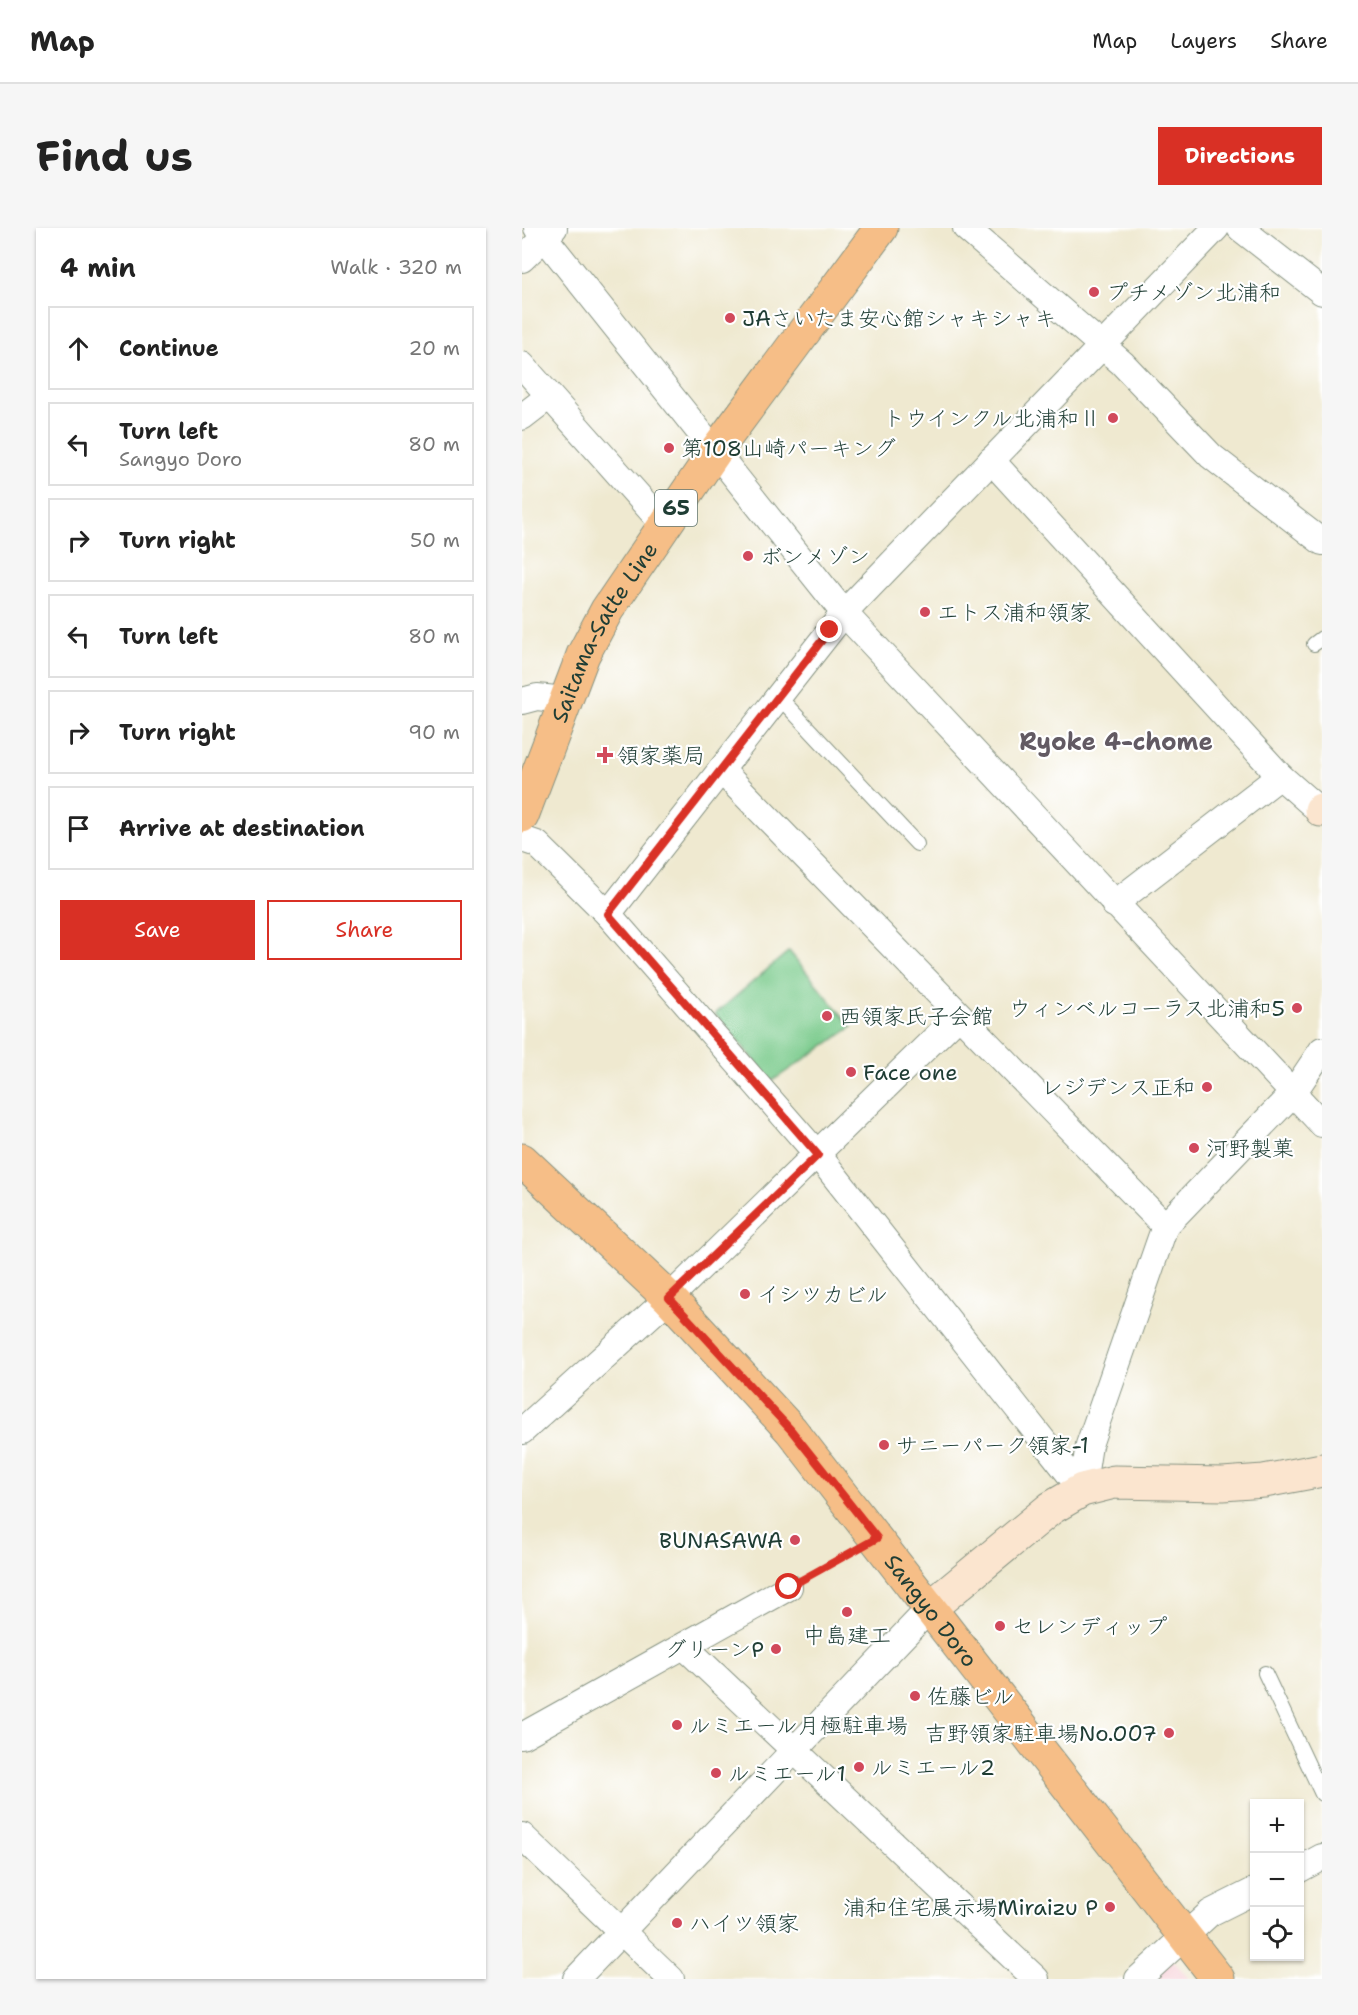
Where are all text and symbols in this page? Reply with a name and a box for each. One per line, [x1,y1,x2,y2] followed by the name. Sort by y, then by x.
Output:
[30,22,95,60] text: Map
[1092,27,1137,55] text: Map
[1170,27,1237,55] text: Layers
[1270,27,1328,55] text: Share
[1158,127,1322,185] button: Directions
[36,128,193,184] text: Find us
[60,250,136,285] text: 4 min
[330,254,462,280] text: Walk · 320 m
[1106,278,1281,307] place label: プチメゾン北浦和
[1087,285,1101,299] marker: プチメゾン北浦和
[742,304,1056,333] place label: JAさいたま安心館シャキシャキ
[723,311,737,325] marker: JAさいたま安心館シャキシャキ
[62,332,95,365] icon: ahead
[119,334,219,363] text: Continue
[409,335,460,361] text: 20 m
[883,404,1101,433] place label: トウインクル北浦和Ⅱ
[1106,411,1120,425] marker: トウインクル北浦和Ⅱ
[119,417,218,446] text: Turn left
[62,428,95,461] icon: left
[408,431,460,457] text: 80 m
[681,434,896,463] place label: 第108山崎パーキング
[662,441,676,455] marker: 第108山崎パーキング
[119,446,242,472] text: Sangyo Doro
[655,490,697,526] road number: 65
[62,524,95,557] icon: right
[119,526,236,555] text: Turn right
[410,527,460,553] text: 50 m
[544,536,664,727] street label: Saitama-Satte Line
[760,542,870,571] place label: ボンメゾン
[741,549,755,563] marker: ボンメゾン
[937,598,1091,627] place label: エトス浦和領家
[918,605,932,619] marker: エトス浦和領家
[816,616,842,642] route end
[62,620,95,653] icon: left
[119,622,218,651] text: Turn left
[408,623,460,649] text: 80 m
[62,716,95,749] icon: right
[119,718,236,747] text: Turn right
[408,719,460,745] text: 90 m
[1019,726,1213,758] district label: Ryoke 4-chome
[617,741,705,770] place label: 領家薬局
[598,748,612,762] marker: 領家薬局
[62,812,95,845] icon: arrive
[119,814,365,843] text: Arrive at destination
[60,900,255,960] button: Save
[267,900,462,960] button: Share
[1008,994,1285,1023] place label: ウィンベルコーラス北浦和5
[1290,1001,1304,1015] marker: ウィンベルコーラス北浦和5
[839,1002,993,1031] place label: 西領家氏子会館
[820,1009,834,1023] marker: 西領家氏子会館
[863,1058,958,1087] place label: Face one
[844,1065,858,1079] marker: Face one
[1041,1073,1195,1102] place label: レジデンス正和
[1200,1080,1214,1094] marker: レジデンス正和
[1206,1134,1294,1163] place label: 河野製菓
[1187,1141,1201,1155] marker: 河野製菓
[757,1280,888,1309] place label: イシツカビル
[738,1287,752,1301] marker: イシツカビル
[896,1431,1089,1460] place label: サニーパーク領家-1
[877,1438,891,1452] marker: サニーパーク領家-1
[659,1526,783,1555] place label: BUNASAWA
[788,1533,802,1547] marker: BUNASAWA
[878,1548,984,1673] street label: Sangyo Doro
[775,1573,801,1599] route start
[840,1605,854,1619] marker: 中島建工
[1012,1612,1167,1641] place label: セレンディップ
[993,1619,1007,1633] marker: セレンディップ
[803,1621,891,1650] place label: 中島建工
[665,1635,764,1664] place label: グリーンP
[769,1642,783,1656] marker: グリーンP
[927,1682,1015,1711] place label: 佐藤ビル
[908,1689,922,1703] marker: 佐藤ビル
[689,1711,908,1740] place label: ルミエール月極駐車場
[670,1718,684,1732] marker: ルミエール月極駐車場
[925,1719,1157,1748] place label: 吉野領家駐車場No.007
[1162,1726,1176,1740] marker: 吉野領家駐車場No.007
[871,1753,995,1782] place label: ルミエール2
[728,1759,846,1788] place label: ルミエール1
[852,1760,866,1774] marker: ルミエール2
[709,1766,723,1780] marker: ルミエール1
[1250,1799,1304,1961] map controls
[1250,1799,1304,1853] button: +
[1250,1853,1304,1907] button: −
[843,1893,1098,1922] place label: 浦和住宅展示場Miraizu P
[1103,1900,1117,1914] marker: 浦和住宅展示場Miraizu P
[1250,1907,1304,1961] button: locate
[689,1909,799,1938] place label: ハイツ領家
[670,1916,684,1930] marker: ハイツ領家

